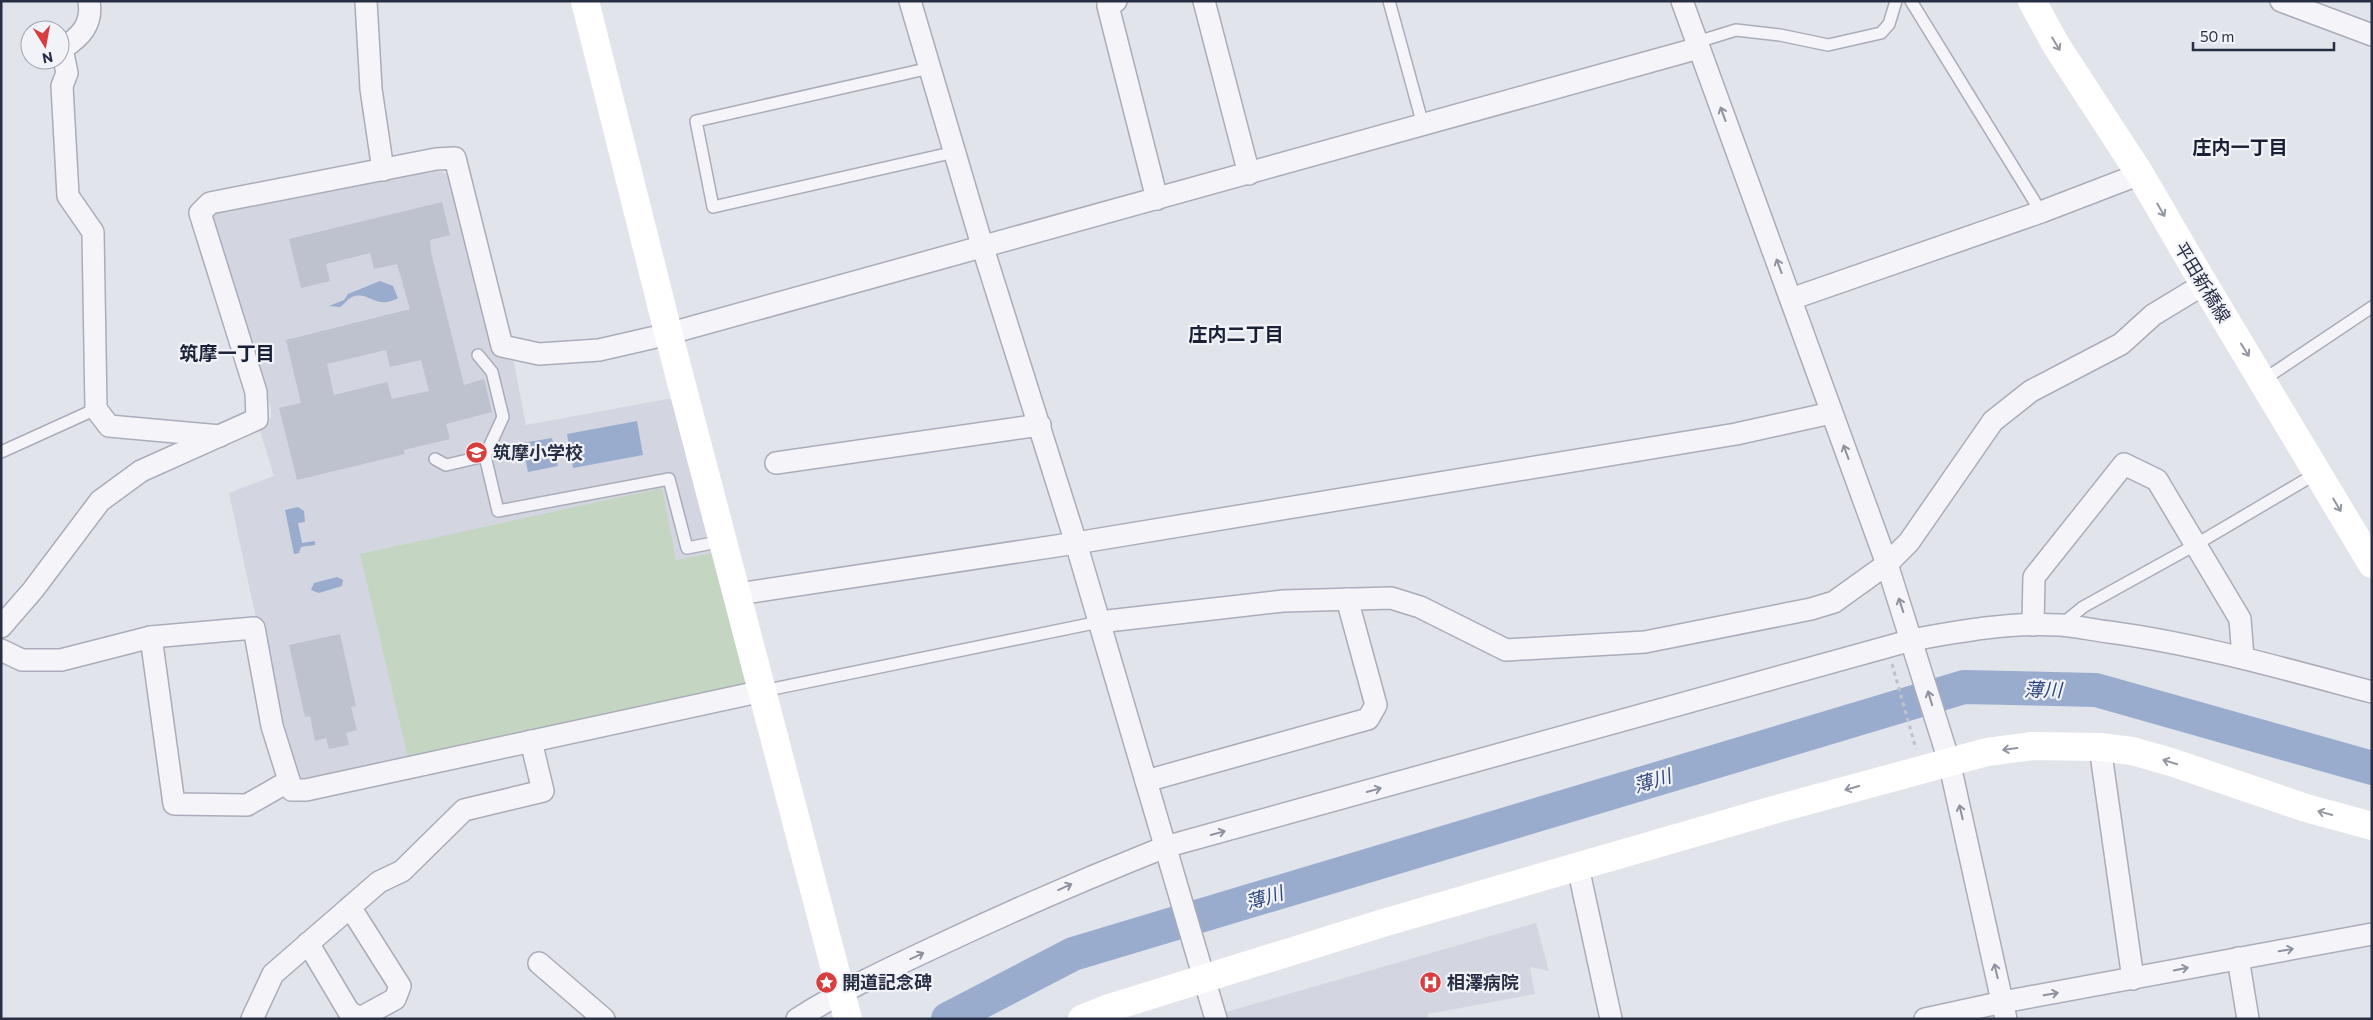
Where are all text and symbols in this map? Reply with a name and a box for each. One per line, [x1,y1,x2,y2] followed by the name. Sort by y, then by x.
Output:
[20,20,70,70] north arrow
[2193,20,2334,52] scale bar
[2200,27,2234,45] text: 50 m
[2051,36,2061,50] one-way arrow
[41,49,54,68] text: N
[1718,107,1727,122] one-way arrow
[2192,135,2288,158] district label: 庄内一丁目
[2157,203,2167,217] one-way arrow
[2170,238,2236,326] street label: 平田新橋線
[1774,259,1783,275] one-way arrow
[1188,322,1284,345] district label: 庄内二丁目
[179,341,275,364] district label: 筑摩一丁目
[2239,343,2250,357] one-way arrow
[465,440,489,464] school or university icon: 筑摩小学校
[493,441,583,463] place label: 筑摩小学校
[1841,445,1850,460] one-way arrow
[2332,497,2342,511] one-way arrow
[1895,597,1905,613] one-way arrow
[2024,677,2064,701] water label: 薄川
[1925,691,1934,706] one-way arrow
[2002,744,2018,754] one-way arrow
[2163,757,2179,767] one-way arrow
[1630,763,1675,797] water label: 薄川
[1366,784,1382,794] one-way arrow
[1845,784,1861,793] one-way arrow
[1956,805,1965,821] one-way arrow
[2317,808,2333,818] one-way arrow
[1209,828,1225,837] one-way arrow
[1242,880,1287,914] water label: 薄川
[1057,882,1072,892] one-way arrow
[2277,944,2293,954] one-way arrow
[909,950,924,960] one-way arrow
[1991,964,2000,980] one-way arrow
[2173,964,2189,974] one-way arrow
[814,970,838,994] place icon: 開道記念碑
[1419,970,1443,994] hospital icon: 相澤病院
[842,971,932,993] place label: 開道記念碑
[1447,971,1519,993] place label: 相澤病院
[2042,988,2058,998] one-way arrow

